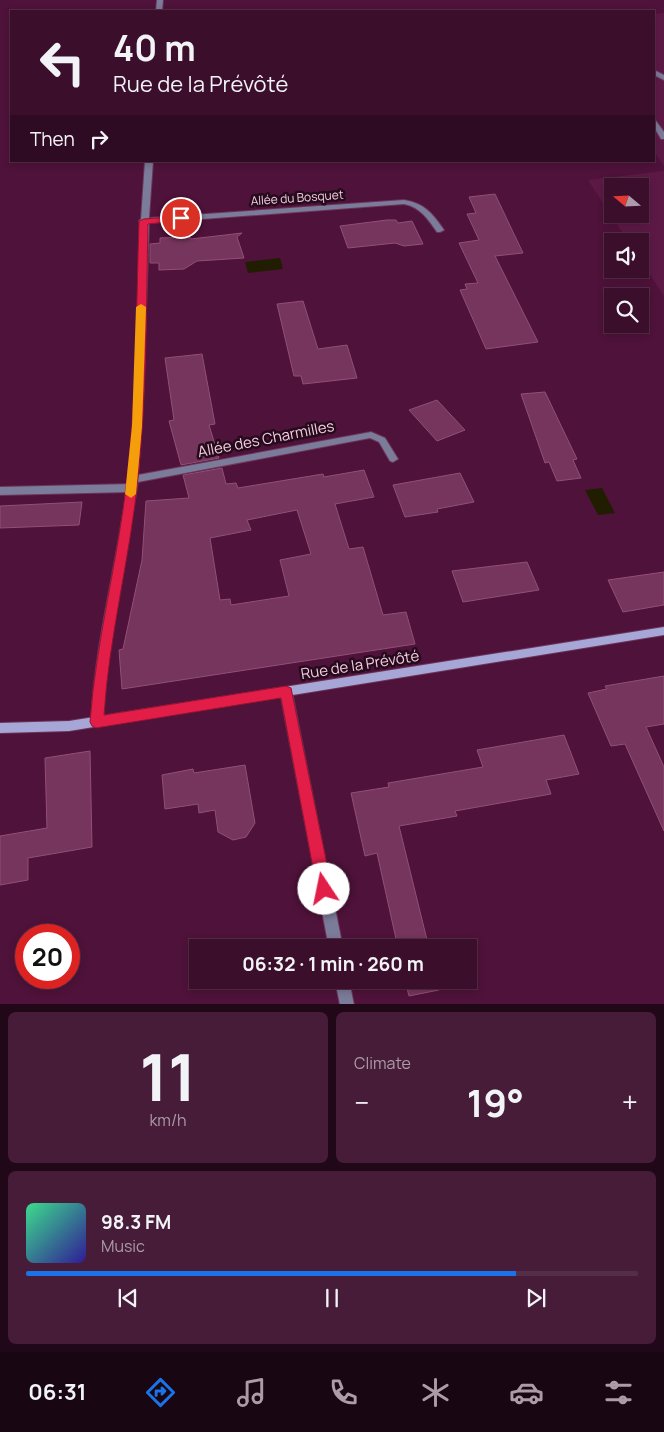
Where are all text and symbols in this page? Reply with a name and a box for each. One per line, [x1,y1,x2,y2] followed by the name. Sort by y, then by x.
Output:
[113,24,196,72] text: 40 m
[30,30,95,95] icon: left
[113,69,288,99] text: Rue de la Prévôté
[85,125,113,153] icon: right
[30,126,75,152] text: Then
[604,178,649,222] north arrow
[604,178,649,333] map controls
[250,186,344,209] street label: Allée du Bosquet
[160,197,202,239] pin
[167,204,195,232] icon: arrive
[604,233,649,278] button: sound
[604,288,649,333] button: search
[196,415,336,462] street label: Allée des Charmilles
[299,645,421,684] street label: Rue de la Prévôté
[297,862,349,914] position arrow
[15,924,80,989] speed limit sign: 20
[242,951,424,977] text: 06:32 · 1 min · 260 m
[140,1032,196,1121] text: 11
[354,1052,411,1074] text: Climate
[467,1076,524,1128] text: 19°
[354,1083,369,1121] text: −
[622,1083,638,1121] text: +
[149,1109,187,1131] text: km/h
[101,1209,171,1235] text: 98.3 FM
[101,1235,145,1257] text: Music
[114,1284,142,1312] icon: previous
[318,1284,346,1312] icon: pause
[522,1284,550,1312] icon: next
[143,1375,178,1410] icon: directions
[234,1375,269,1410] icon: music
[326,1375,361,1410] icon: phone
[418,1375,453,1410] icon: climate
[509,1375,544,1410] icon: car
[601,1375,636,1410] icon: filters
[28,1377,86,1407] text: 06:31

